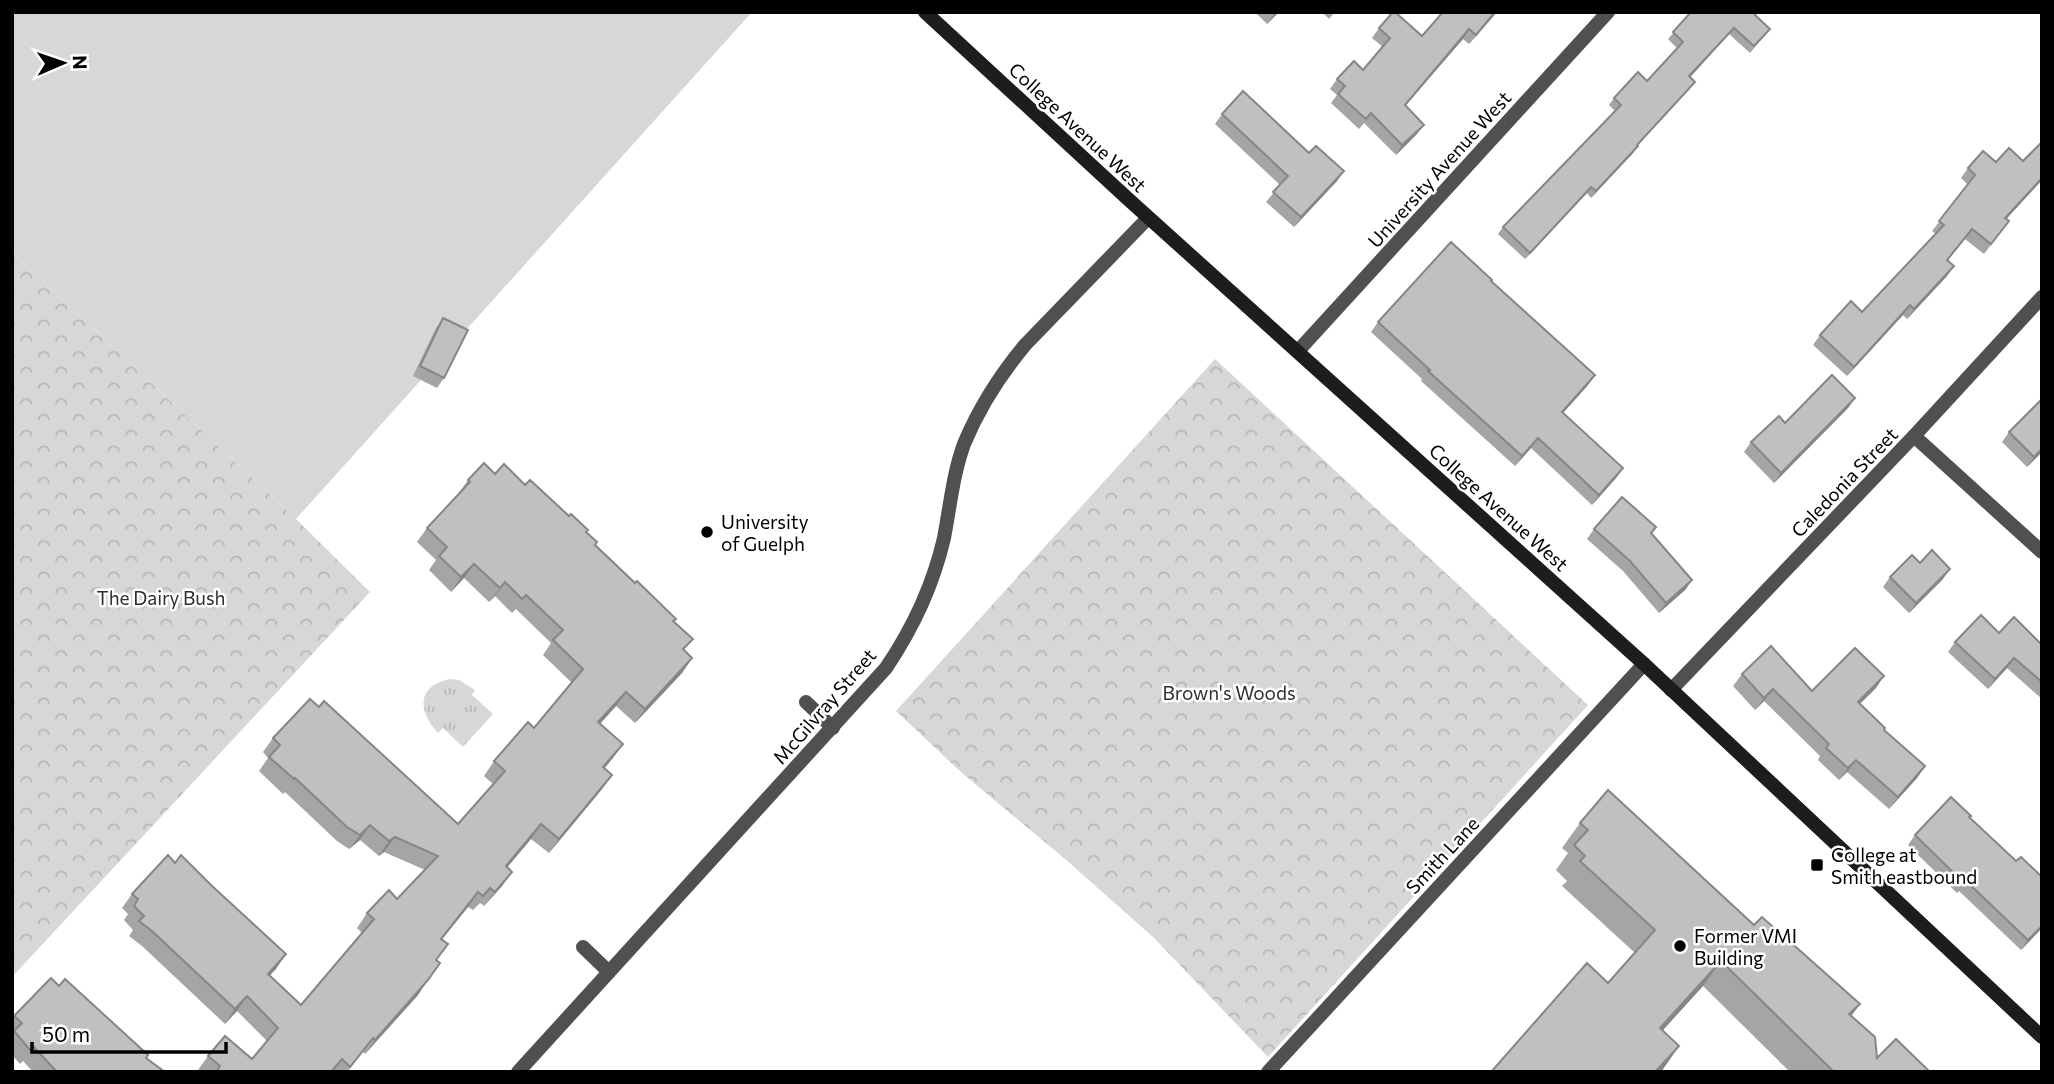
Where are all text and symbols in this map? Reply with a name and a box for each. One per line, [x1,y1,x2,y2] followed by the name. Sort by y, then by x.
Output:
[28,28,98,98] north arrow
[69,55,92,70] text: N
[1005,57,1152,197] street label: College Avenue West
[1363,86,1515,252] street label: University Avenue West
[1786,422,1902,541] street label: Caledonia Street
[1425,438,1573,576] street label: College Avenue West
[721,510,809,555] place label: University of Guelph
[699,524,715,540] marker: University of Guelph
[96,586,226,609] park label: The Dairy Bush
[768,644,880,768] street label: McGilvray Street
[1162,681,1296,704] park label: Brown's Woods
[1401,812,1483,898] street label: Smith Lane
[1831,843,1977,888] place label: College at Smith eastbound
[1809,857,1825,873] marker: College at Smith eastbound
[1694,924,1797,969] place label: Former VMI Building
[1672,938,1688,954] marker: Former VMI Building
[32,1010,226,1054] scale bar
[42,1021,90,1046] text: 50 m

